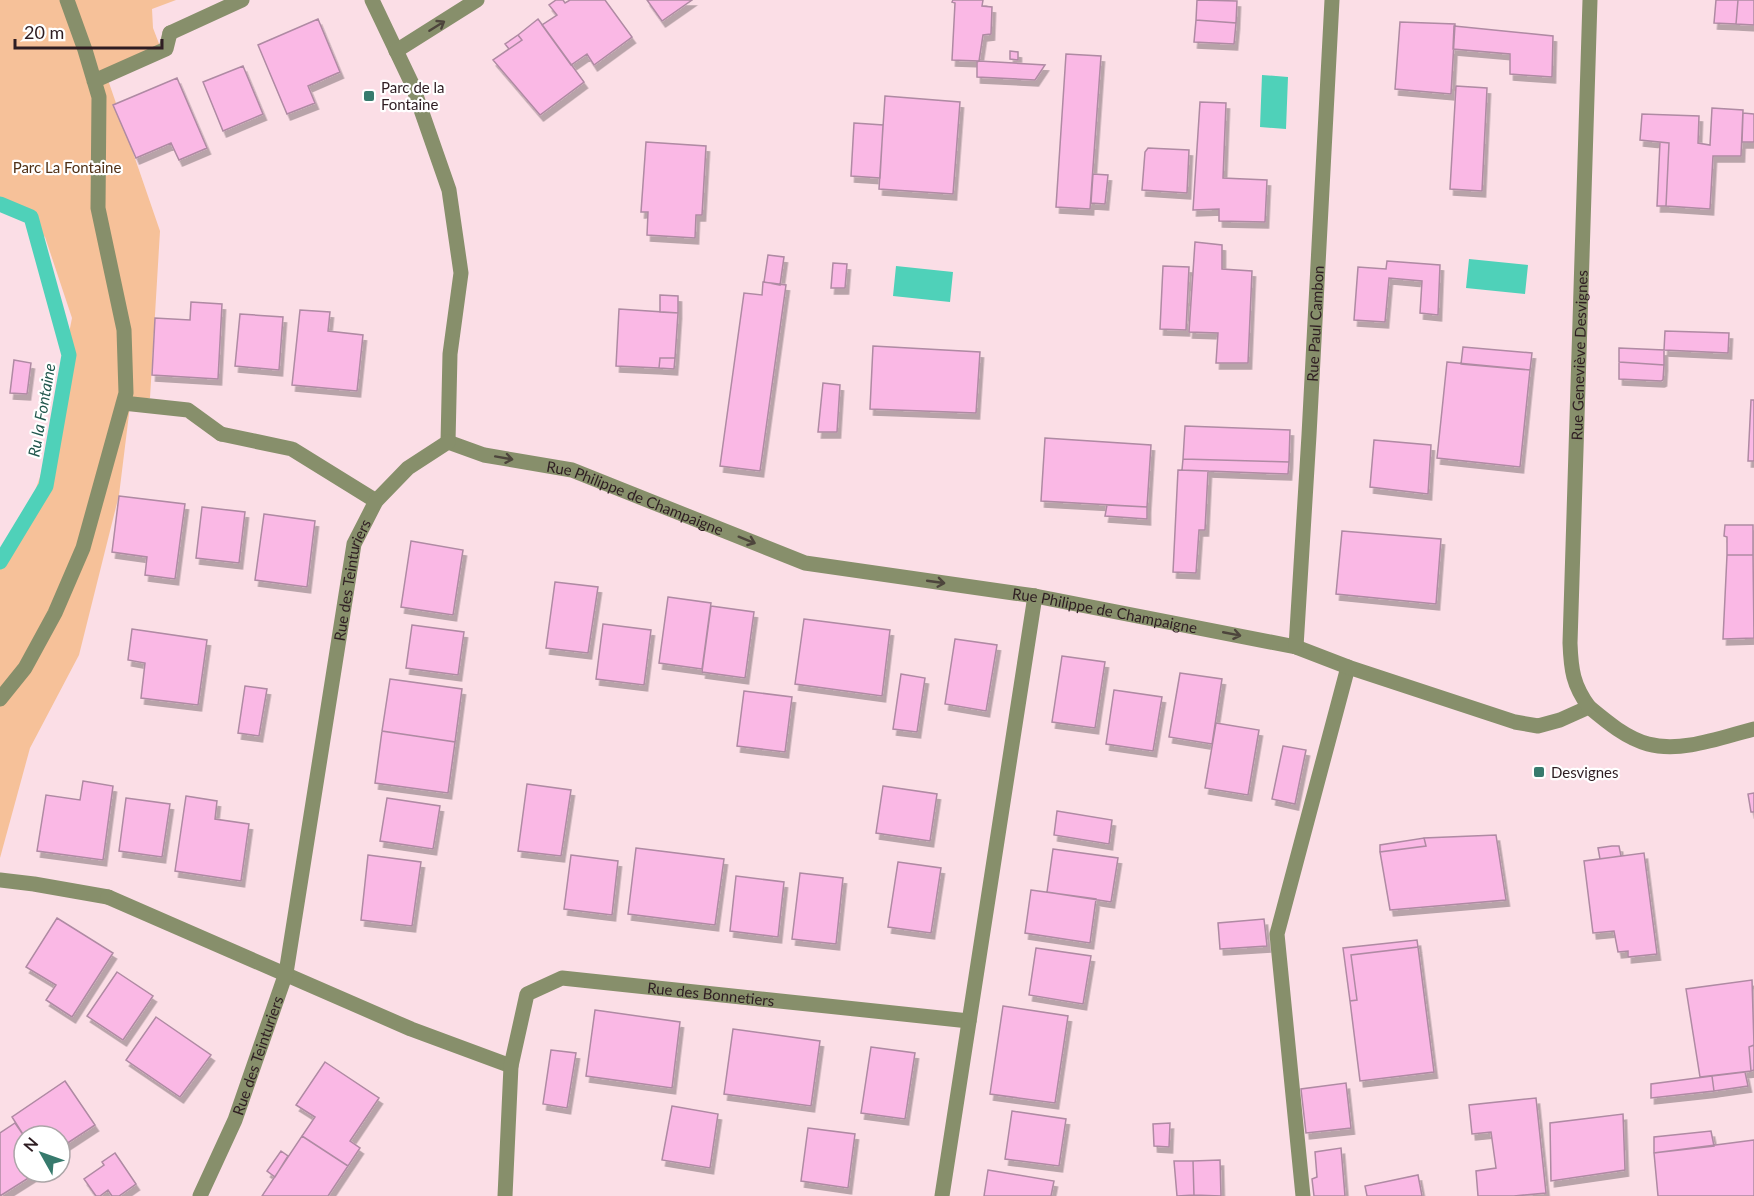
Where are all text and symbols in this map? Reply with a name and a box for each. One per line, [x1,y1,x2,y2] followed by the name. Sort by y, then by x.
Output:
[15,12,162,50] scale bar
[428,19,445,31] one-way arrow
[24,21,64,43] text: 20 m
[381,78,445,113] place label: Parc de la Fontaine
[362,89,376,103] marker: Parc de la Fontaine
[13,158,121,176] park label: Parc La Fontaine
[1303,265,1327,382] street label: Rue Paul Cambon
[1567,270,1591,441] street label: Rue Geneviève Desvignes
[23,361,59,458] water label: Ru la Fontaine
[493,453,513,464] one-way arrow
[545,457,726,539] street label: Rue Philippe de Champaigne
[330,516,374,642] street label: Rue des Teinturiers
[737,535,756,546] one-way arrow
[926,576,946,587] one-way arrow
[1011,584,1199,637] street label: Rue Philippe de Champaigne
[1221,629,1241,640] one-way arrow
[1551,763,1619,781] place label: Desvignes
[1532,765,1546,779] marker: Desvignes
[646,978,775,1009] street label: Rue des Bonnetiers
[228,993,286,1117] street label: Rue des Teinturiers
[12,1124,72,1184] north arrow
[19,1133,41,1155] text: N

